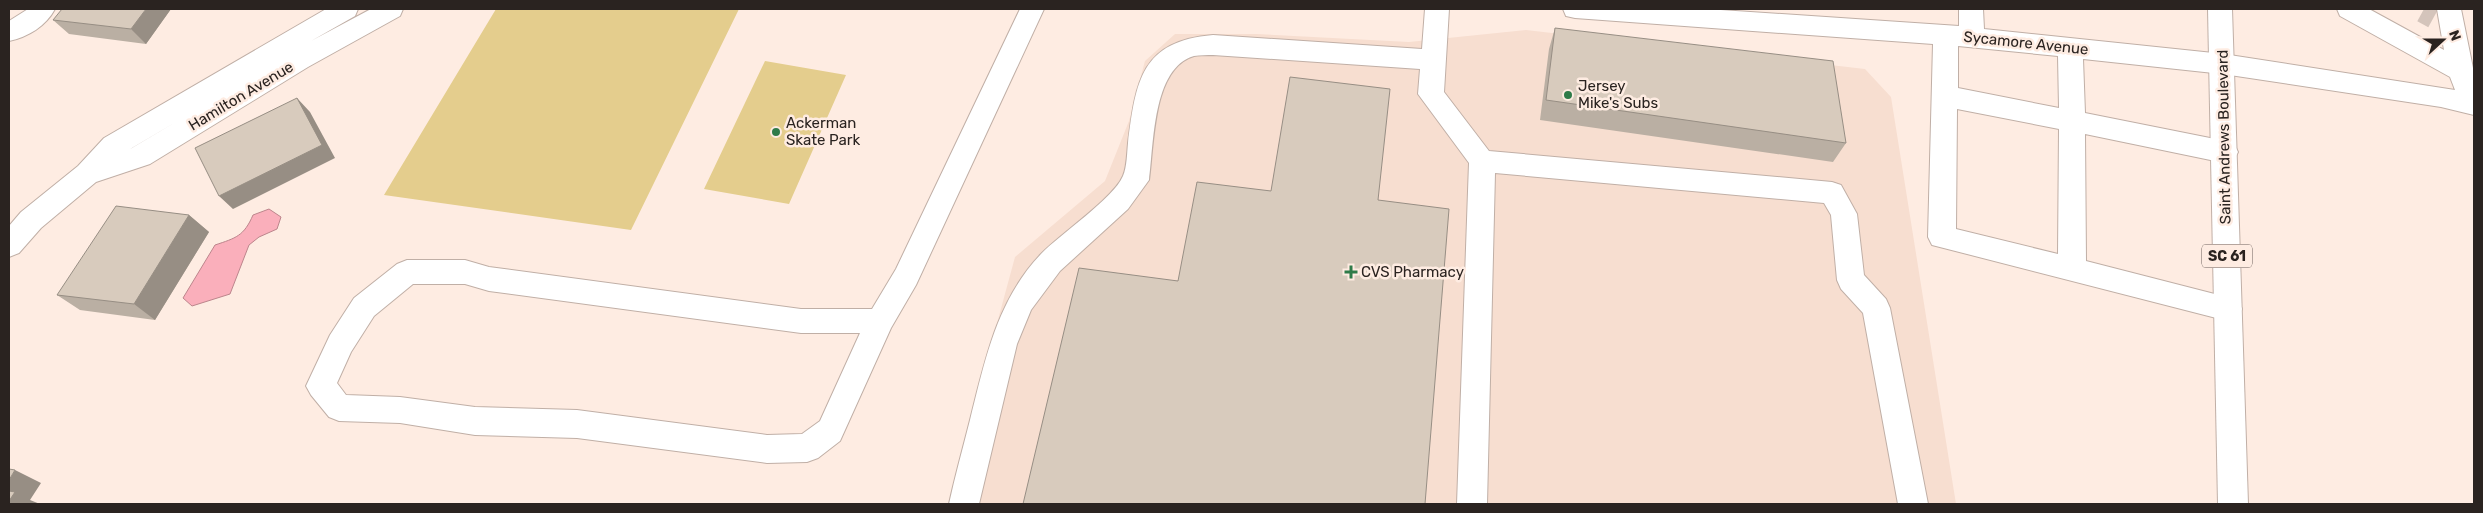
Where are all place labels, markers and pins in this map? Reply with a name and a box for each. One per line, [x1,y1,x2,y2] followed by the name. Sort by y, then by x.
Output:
[1578,77,1658,112] place label: Jersey Mike's Subs
[1562,89,1574,101] marker: Jersey Mike's Subs
[786,114,861,149] place label: Ackerman Skate Park
[770,126,782,138] marker: Ackerman Skate Park
[1361,263,1464,281] place label: CVS Pharmacy
[1345,266,1357,278] marker: CVS Pharmacy

